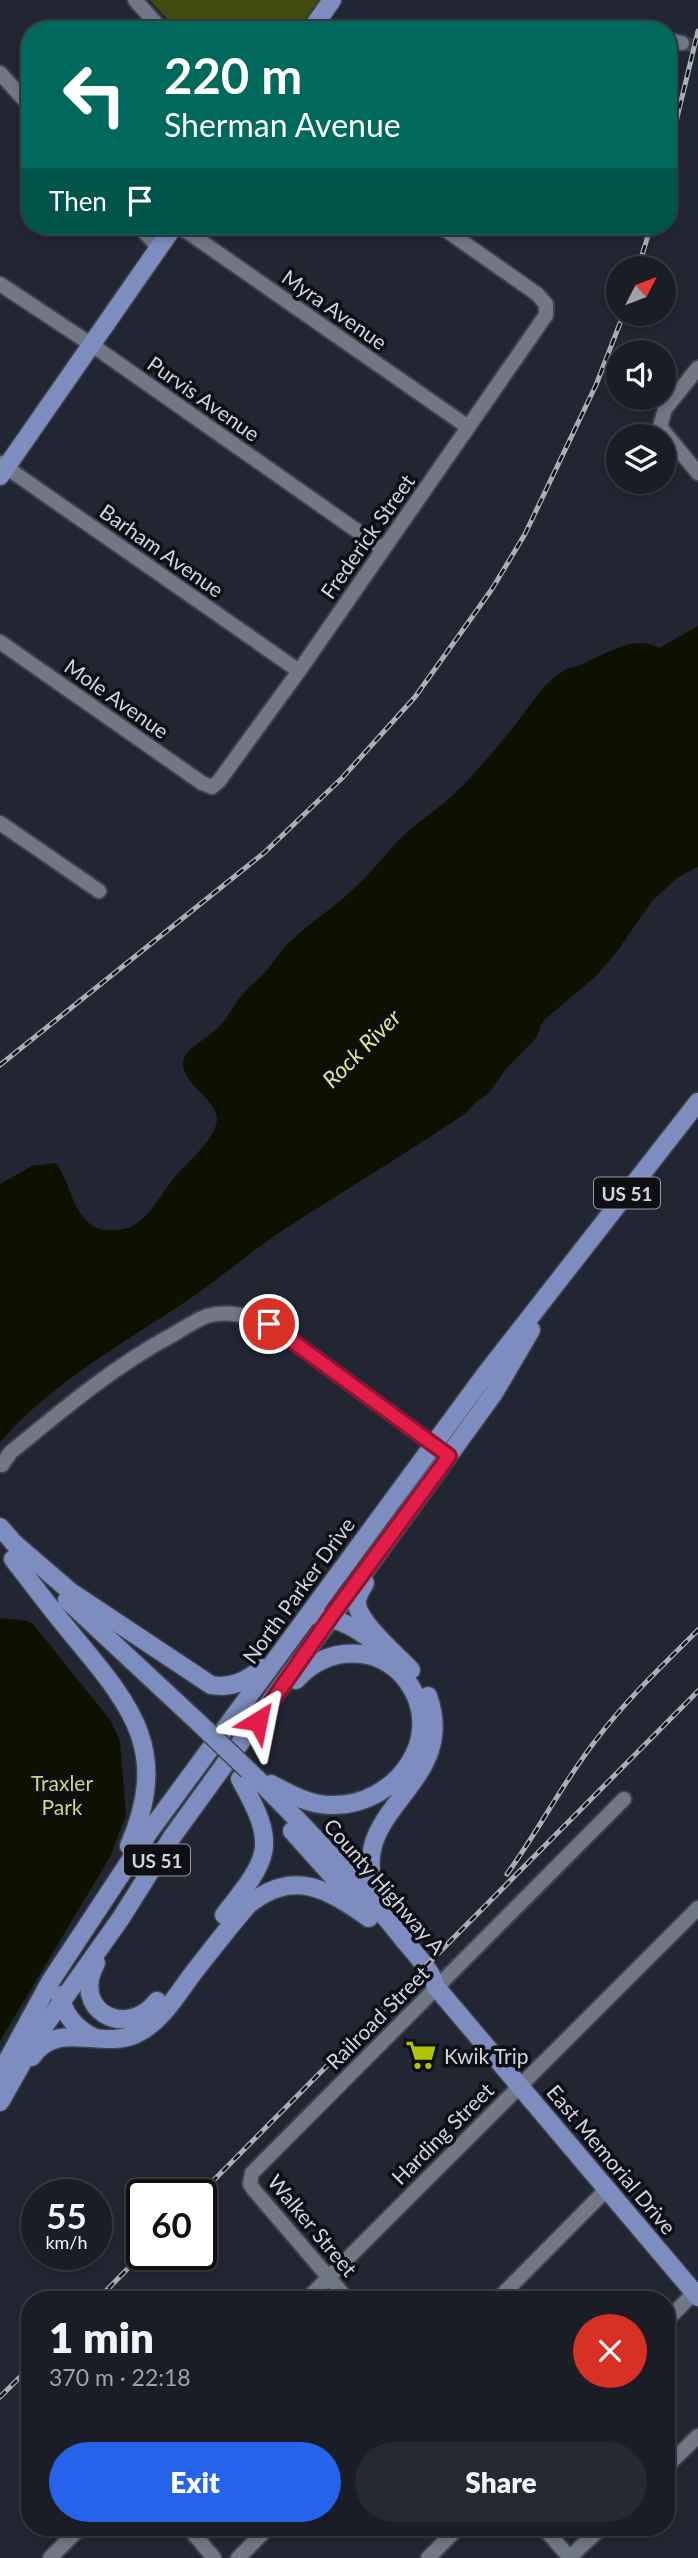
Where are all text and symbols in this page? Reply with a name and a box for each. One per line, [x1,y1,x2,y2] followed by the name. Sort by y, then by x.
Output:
[164,46,302,104] text: 220 m
[49,49,140,140] icon: left
[164,105,401,144] text: Sherman Avenue
[121,182,159,220] icon: arrive
[49,185,107,217] text: Then
[606,256,676,326] north arrow
[606,256,676,494] map controls
[278,264,392,354] street label: Myra Avenue
[606,340,676,410] button: sound
[143,350,265,446] street label: Purvis Avenue
[606,424,676,494] button: layers
[315,469,419,603] street label: Frederick Street
[95,498,229,602] street label: Barham Avenue
[60,653,174,743] street label: Mole Avenue
[316,1002,407,1093] water label: Rock River
[594,1177,660,1208] road number: US 51
[239,1294,299,1354] pin
[250,1305,288,1343] icon: arrive
[237,1512,359,1668] street label: North Parker Drive
[221,1684,295,1758] position arrow
[31,1770,93,1819] park label: Traxler Park
[319,1813,451,1959] street label: County Highway A
[124,1844,190,1876] road number: US 51
[320,1960,434,2074] street label: Railroad Street
[404,2038,438,2072] supermarket icon: Kwik Trip
[444,2043,529,2068] place label: Kwik Trip
[386,2077,498,2189] street label: Harding Street
[542,2079,682,2239] street label: East Memorial Drive
[263,2169,363,2281] street label: Walker Street
[126,2179,217,2270] speed limit sign: 60
[46,2194,87,2236] text: 55
[45,2231,88,2253] text: km/h
[49,2312,154,2362] text: 1 min
[573,2314,647,2388] button: close
[49,2363,191,2391] text: 370 m · 22:18
[49,2442,341,2522] button: Exit
[355,2442,647,2522] button: Share

